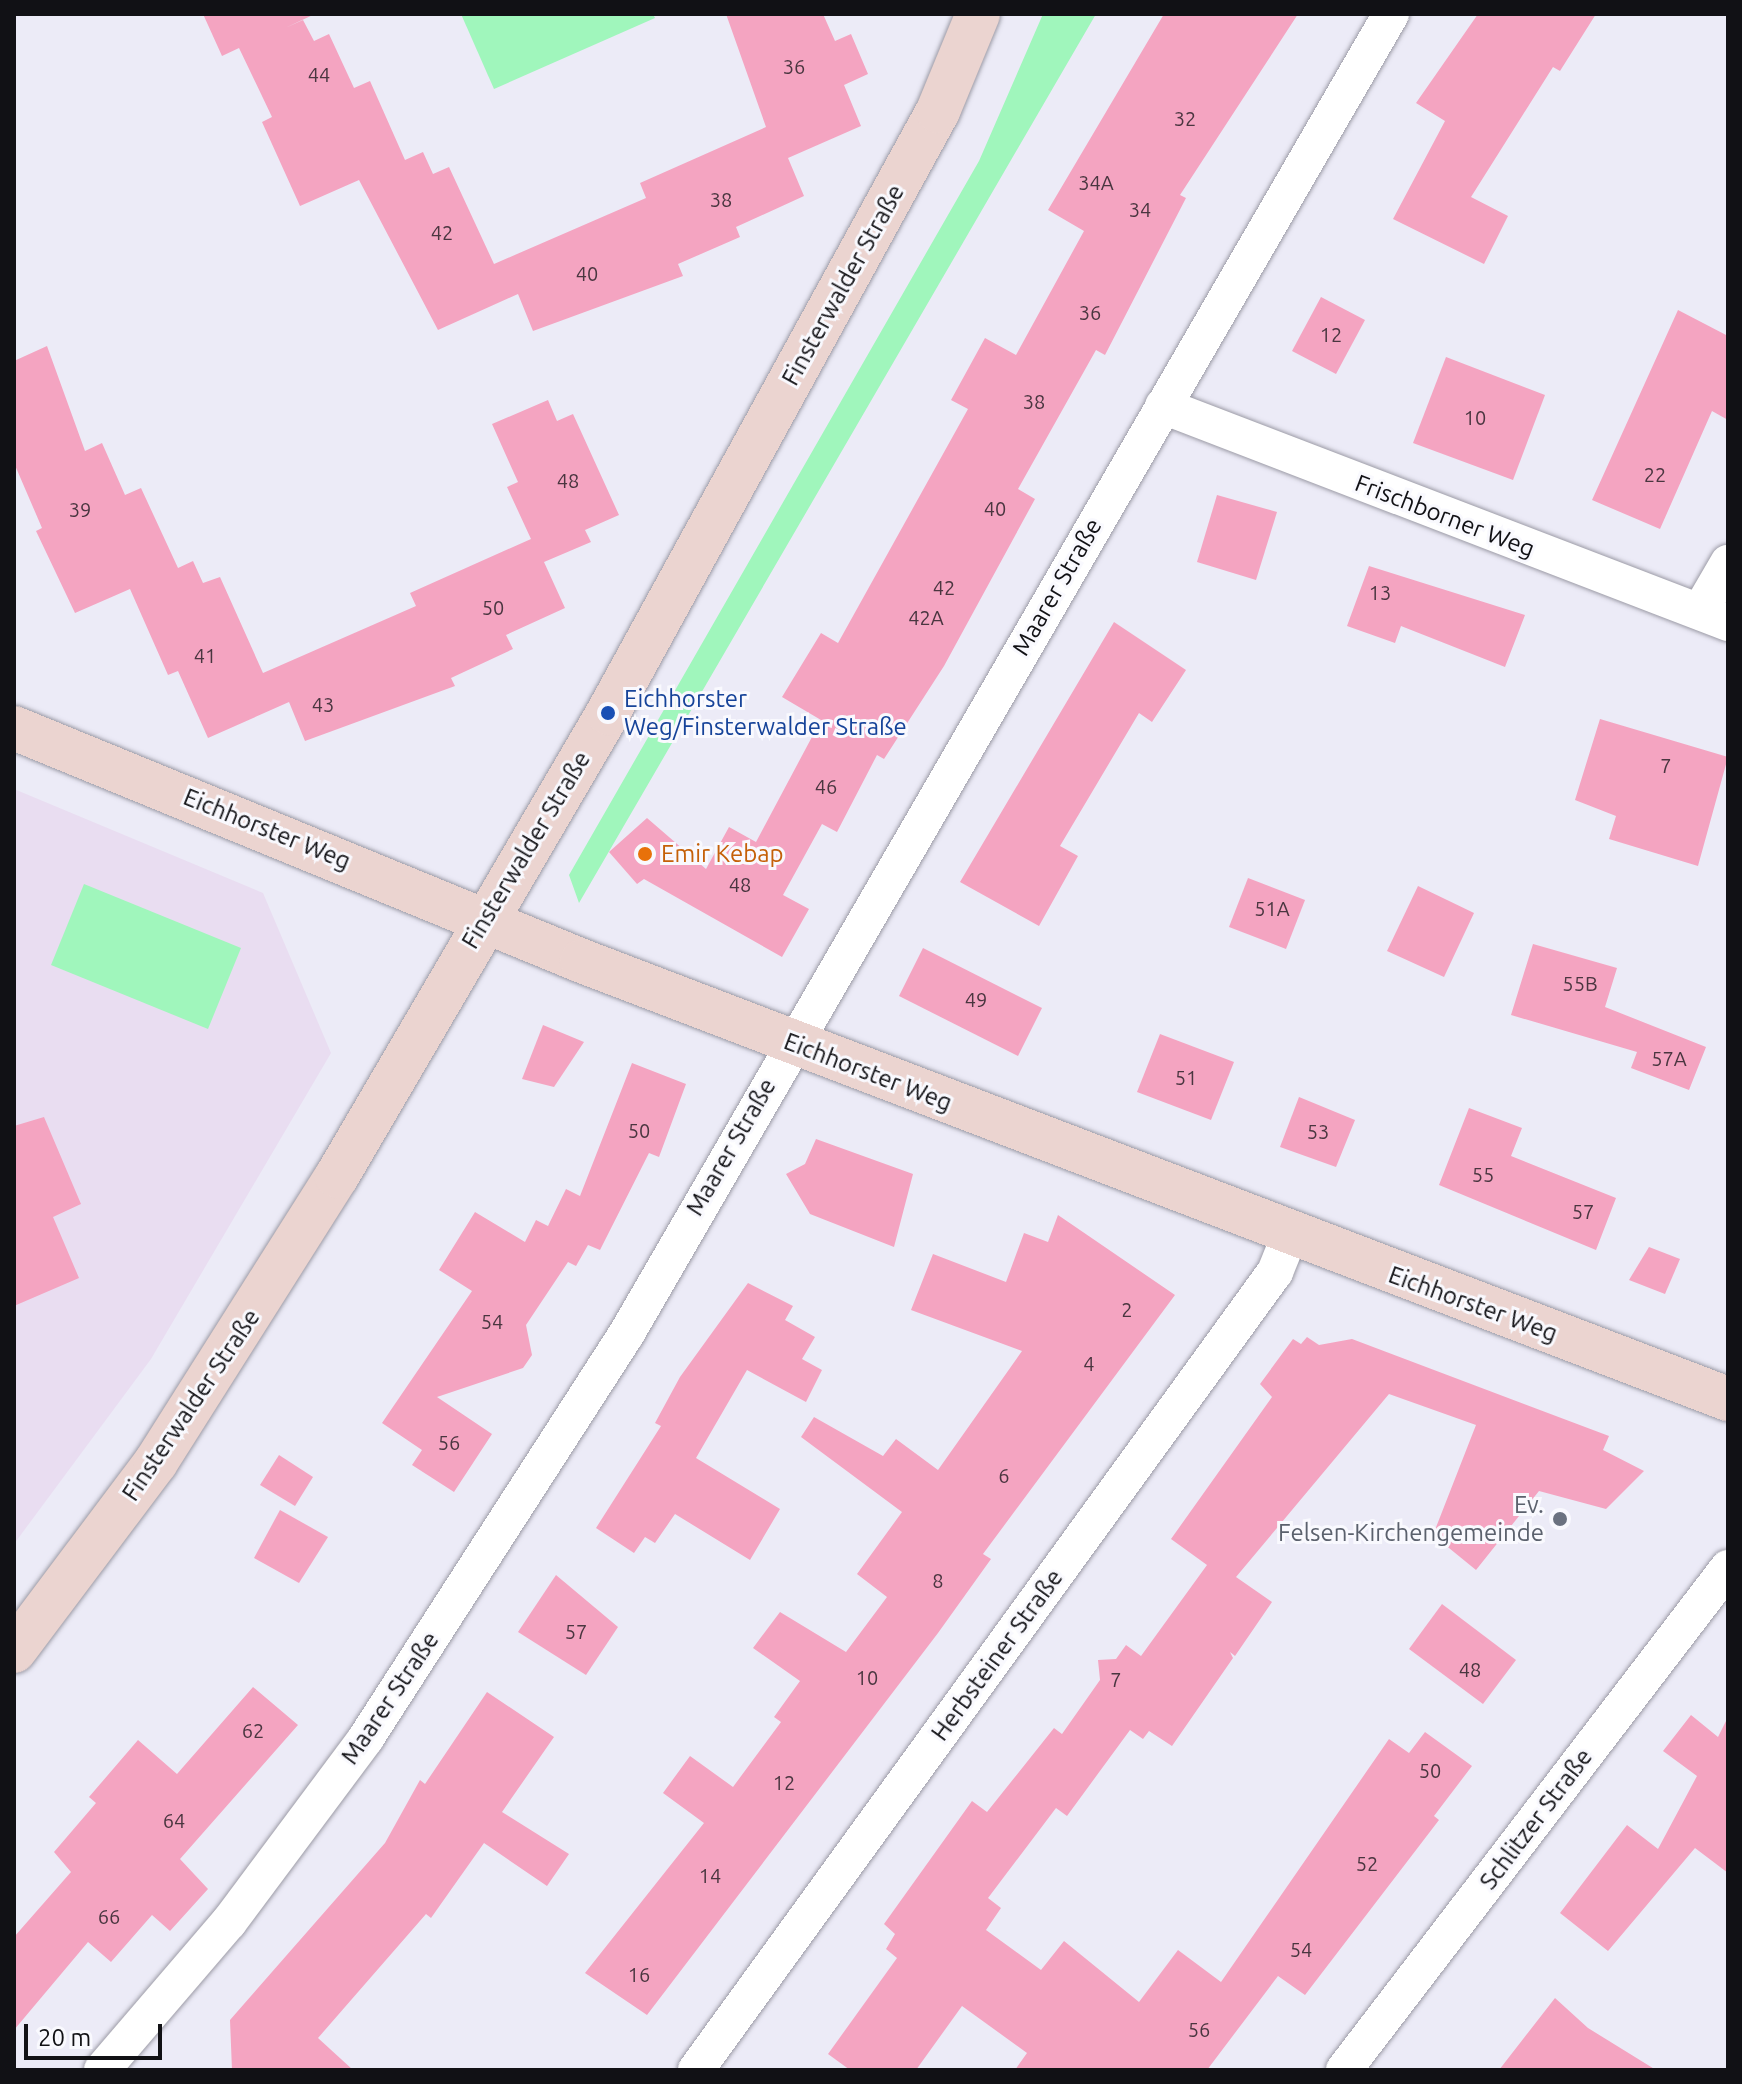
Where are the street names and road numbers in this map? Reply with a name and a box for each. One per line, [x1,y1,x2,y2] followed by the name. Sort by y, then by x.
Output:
[776,180,910,390] street label: Finsterwalder Straße
[1351,469,1539,563] street label: Frischborner Weg
[1006,513,1108,661] street label: Maarer Straße
[456,746,596,954] street label: Finsterwalder Straße
[179,782,355,876] street label: Eichhorster Weg
[780,1027,956,1117] street label: Eichhorster Weg
[680,1073,782,1221] street label: Maarer Straße
[1385,1260,1561,1348] street label: Eichhorster Weg
[116,1304,266,1506] street label: Finsterwalder Straße
[925,1564,1069,1746] street label: Herbsteiner Straße
[335,1626,445,1770] street label: Maarer Straße
[1474,1743,1598,1895] street label: Schlitzer Straße

